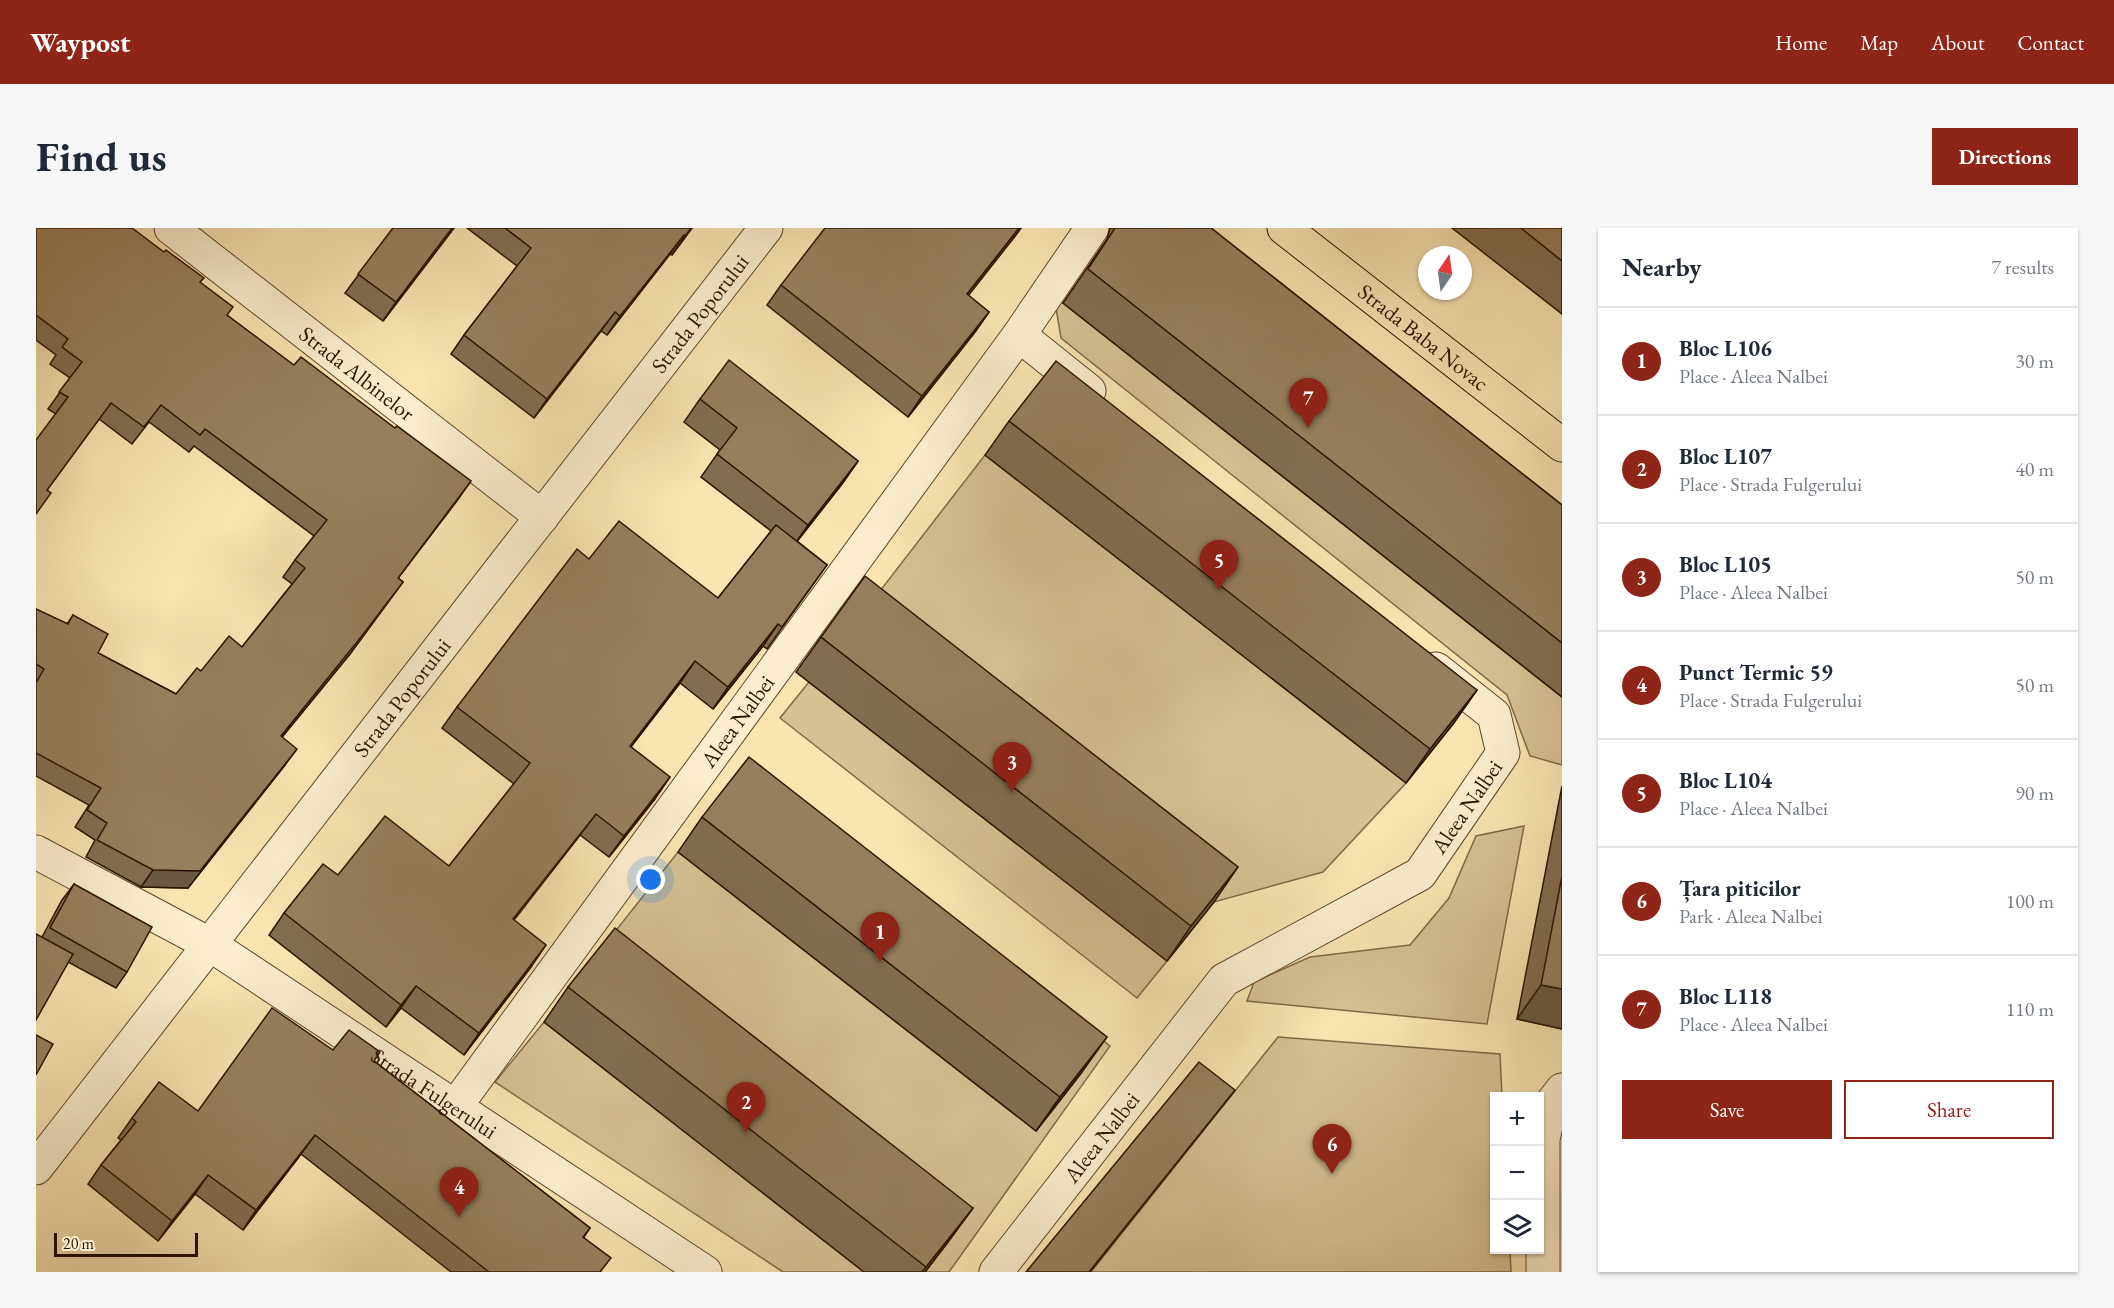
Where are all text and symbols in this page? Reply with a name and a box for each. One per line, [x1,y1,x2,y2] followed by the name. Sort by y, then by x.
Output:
[30,24,131,60] text: Waypost
[1775,29,1827,56] text: Home
[1860,29,1898,56] text: Map
[1931,29,1984,56] text: About
[2017,29,2084,56] text: Contact
[1932,128,2078,185] button: Directions
[36,129,167,184] text: Find us
[1418,246,1472,300] north arrow
[645,248,755,379] street label: Strada Poporului
[1622,250,1702,284] text: Nearby
[1991,254,2054,280] text: 7 results
[1352,277,1495,398] street label: Strada Baba Novac
[293,319,421,428] street label: Strada Albinelor
[1679,334,1772,363] text: Bloc L106
[1636,348,1647,374] text: 1
[2015,348,2054,374] text: 30 m
[1679,363,1828,389] text: Place · Aleea Nalbei
[1288,378,1328,428] pin: 7
[1679,442,1772,471] text: Bloc L107
[1636,456,1647,482] text: 2
[2015,456,2054,482] text: 40 m
[1679,471,1862,497] text: Place · Strada Fulgerului
[1200,540,1238,590] pin: 5
[1679,550,1772,579] text: Bloc L105
[1636,564,1647,590] text: 3
[2015,564,2054,590] text: 50 m
[1679,579,1828,605] text: Place · Aleea Nalbei
[347,632,457,763] street label: Strada Poporului
[1679,658,1833,687] text: Punct Termic 59
[693,669,781,774] street label: Aleea Nalbei
[1636,672,1647,698] text: 4
[2015,672,2054,698] text: 50 m
[1679,687,1862,713] text: Place · Strada Fulgerului
[992,742,1032,792] pin: 3
[1424,754,1509,860] street label: Aleea Nalbei
[1679,766,1772,795] text: Bloc L104
[1636,780,1647,806] text: 5
[2015,780,2054,806] text: 90 m
[1679,795,1828,821] text: Place · Aleea Nalbei
[636,865,665,894] your location
[1679,874,1801,903] text: Țara piticilor
[1636,888,1647,914] text: 6
[2006,888,2054,914] text: 100 m
[1679,903,1823,929] text: Park · Aleea Nalbei
[860,912,900,962] pin: 1
[1679,982,1772,1011] text: Bloc L118
[1636,996,1647,1022] text: 7
[2006,996,2054,1022] text: 110 m
[1679,1011,1828,1037] text: Place · Aleea Nalbei
[365,1041,503,1146] street label: Strada Fulgerului
[1622,1080,1832,1139] button: Save
[1844,1080,2054,1139] button: Share
[726,1082,766,1132] pin: 2
[1057,1086,1146,1190] street label: Aleea Nalbei
[1490,1092,1544,1254] map controls
[1490,1092,1544,1146] button: +
[1312,1124,1352,1174] pin: 6
[1490,1146,1544,1200] button: −
[440,1168,478,1217] pin: 4
[1490,1200,1544,1254] button: layers
[54,1230,198,1258] scale bar
[63,1233,94,1254] text: 20 m

